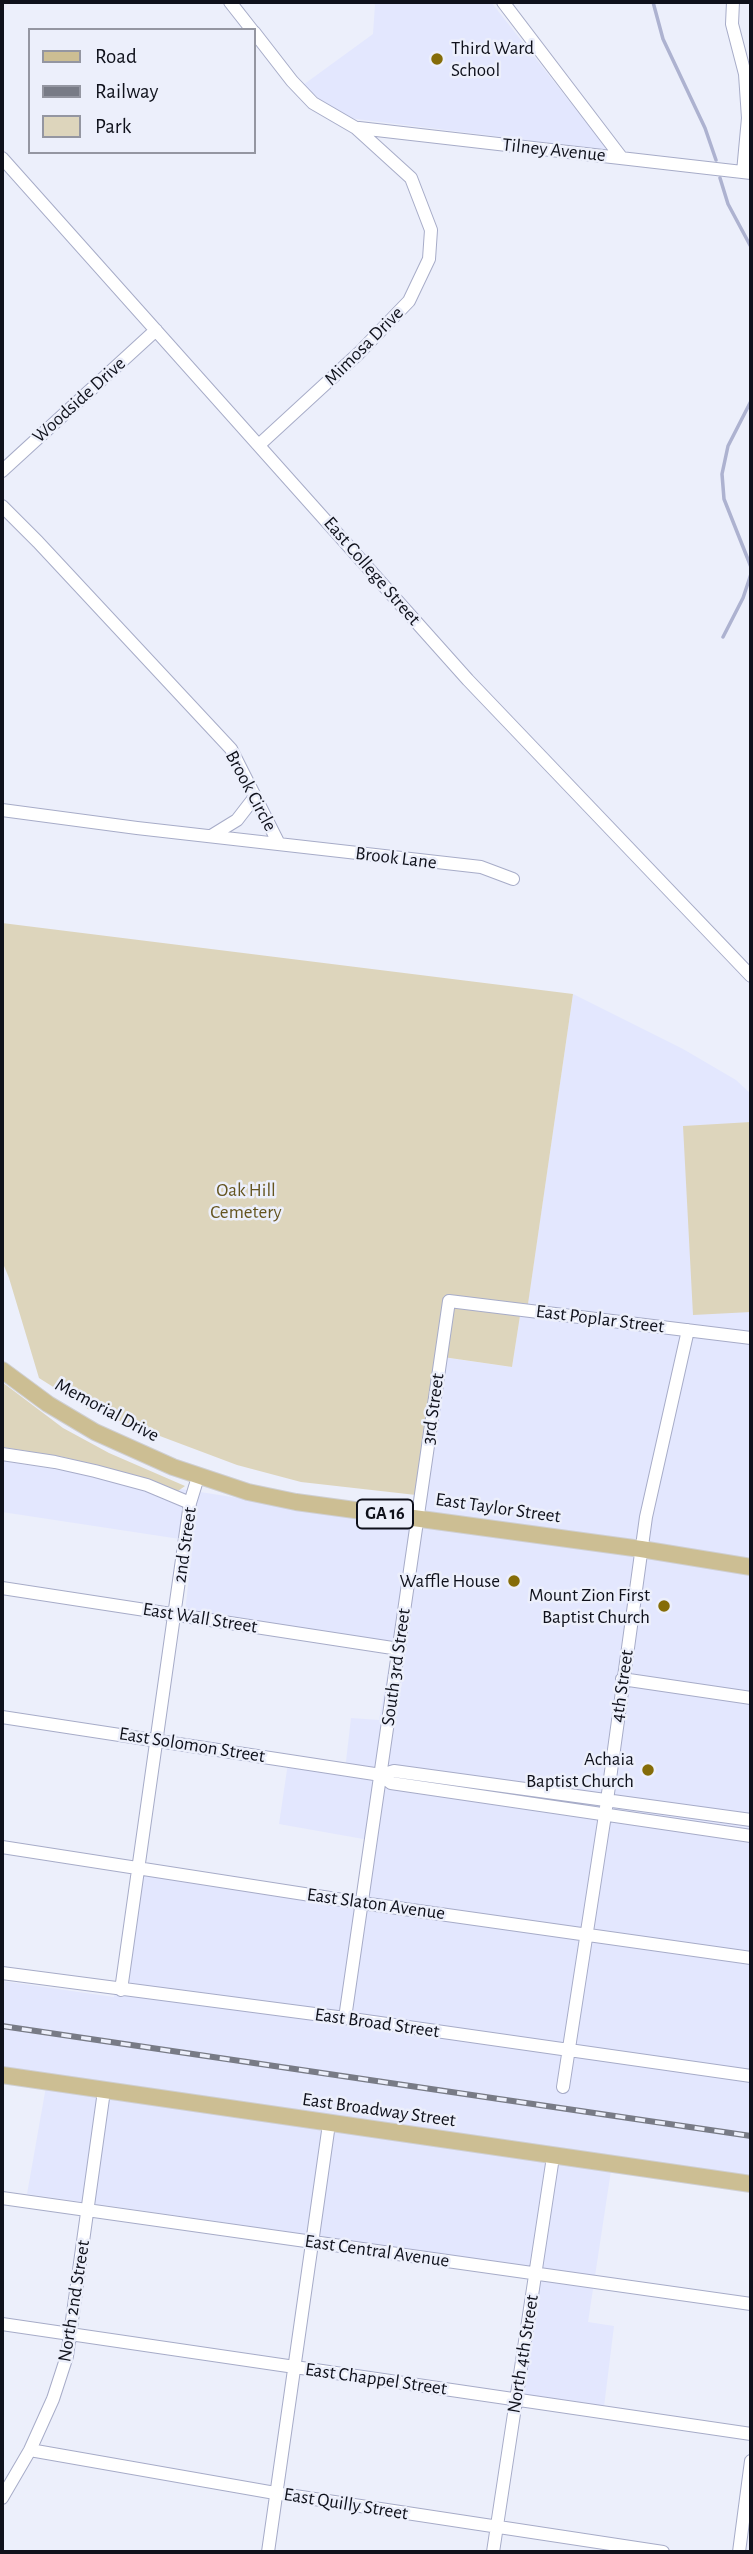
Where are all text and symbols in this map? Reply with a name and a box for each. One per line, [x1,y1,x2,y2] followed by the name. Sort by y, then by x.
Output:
[28,28,256,154] legend
[451,37,534,81] place label: Third Ward School
[95,46,137,67] text: Road
[429,51,445,67] marker: Third Ward School
[95,81,158,102] text: Railway
[95,116,131,137] text: Park
[501,133,607,167] street label: Tilney Avenue
[320,302,408,390] street label: Mimosa Drive
[28,352,130,448] street label: Woodside Drive
[319,512,425,630] street label: East College Street
[220,747,282,835] street label: Brook Circle
[354,842,438,874] street label: Brook Lane
[210,1179,282,1223] park label: Oak Hill Cemetery
[535,1300,665,1338] street label: East Poplar Street
[417,1372,449,1446] street label: 3rd Street
[51,1373,163,1447] street label: Memorial Drive
[434,1488,562,1528] street label: East Taylor Street
[357,1499,413,1528] road number: GA 16
[168,1506,202,1584] street label: 2nd Street
[400,1570,500,1592] place label: Waffle House
[506,1573,522,1589] marker: Waffle House
[529,1584,650,1628] place label: Mount Zion First Baptist Church
[141,1598,259,1638] street label: East Wall Street
[656,1598,672,1614] marker: Mount Zion First Baptist Church
[376,1607,416,1727] street label: South 3rd Street
[606,1648,638,1724] street label: 4th Street
[117,1722,267,1768] street label: East Solomon Street
[526,1748,634,1792] place label: Achaia Baptist Church
[640,1762,656,1778] marker: Achaia Baptist Church
[305,1883,447,1925] street label: East Slaton Avenue
[313,2003,441,2043] street label: East Broad Street
[301,2088,457,2132] street label: East Broadway Street
[303,2230,451,2272] street label: East Central Avenue
[53,2238,95,2364] street label: North 2nd Street
[502,2293,544,2415] street label: North 4th Street
[304,2358,448,2400] street label: East Chappel Street
[282,2483,410,2525] street label: East Quilly Street

